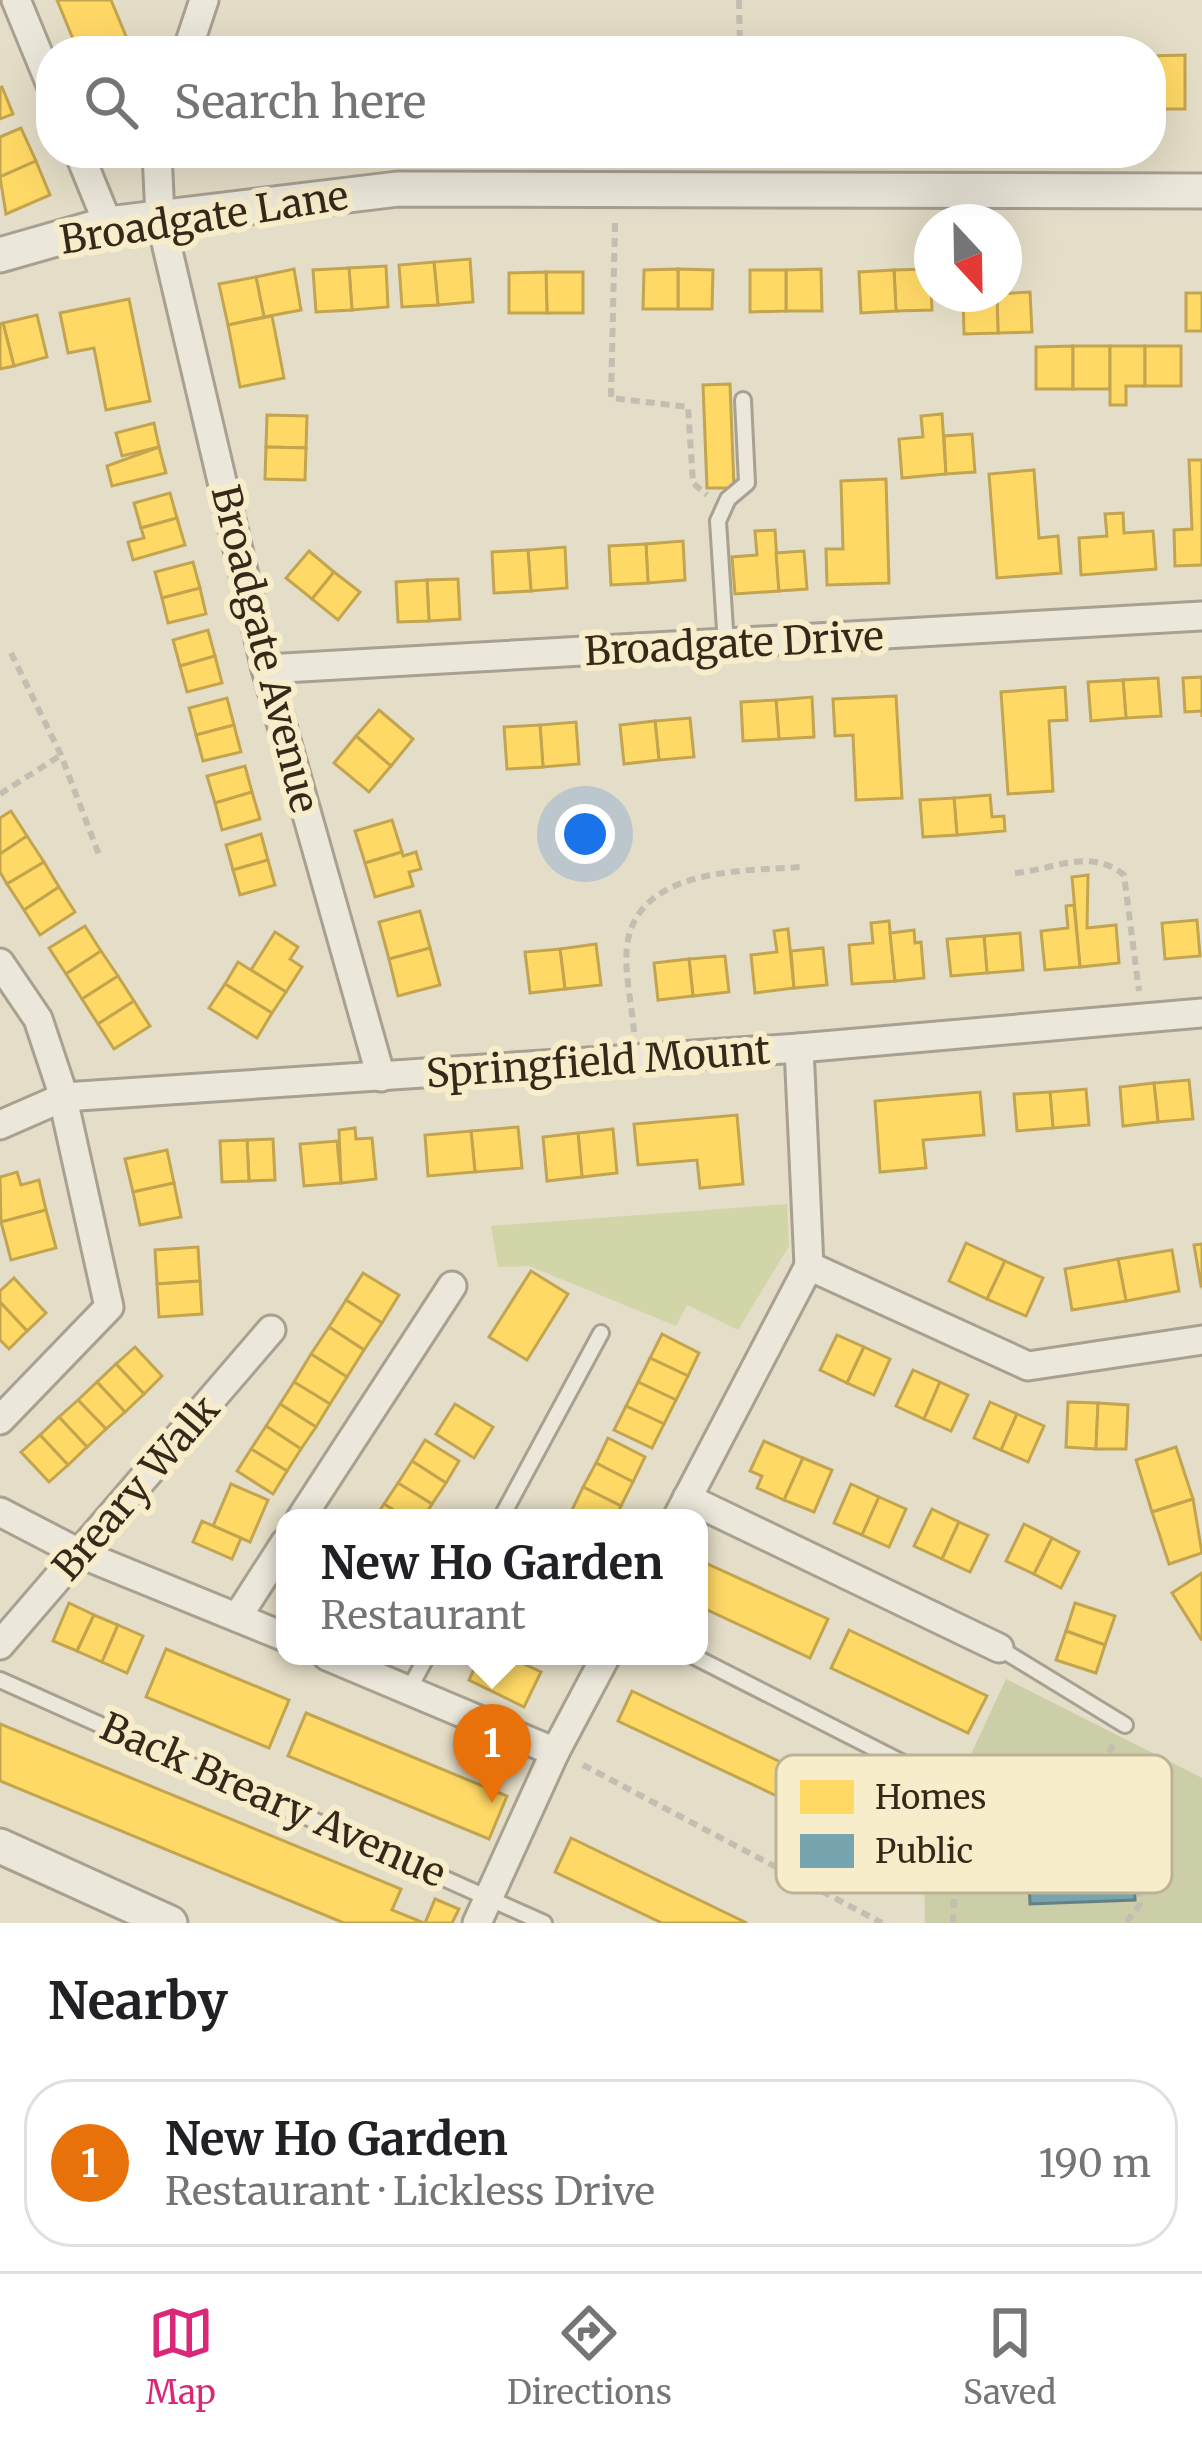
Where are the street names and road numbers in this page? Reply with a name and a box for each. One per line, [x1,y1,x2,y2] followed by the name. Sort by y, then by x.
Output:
[56,171,352,265] street label: Broadgate Lane
[201,480,329,818] street label: Broadgate Avenue
[583,612,885,676] street label: Broadgate Drive
[424,1026,772,1098] street label: Springfield Mount
[42,1385,230,1591] street label: Breary Walk
[93,1702,453,1898] street label: Back Breary Avenue

